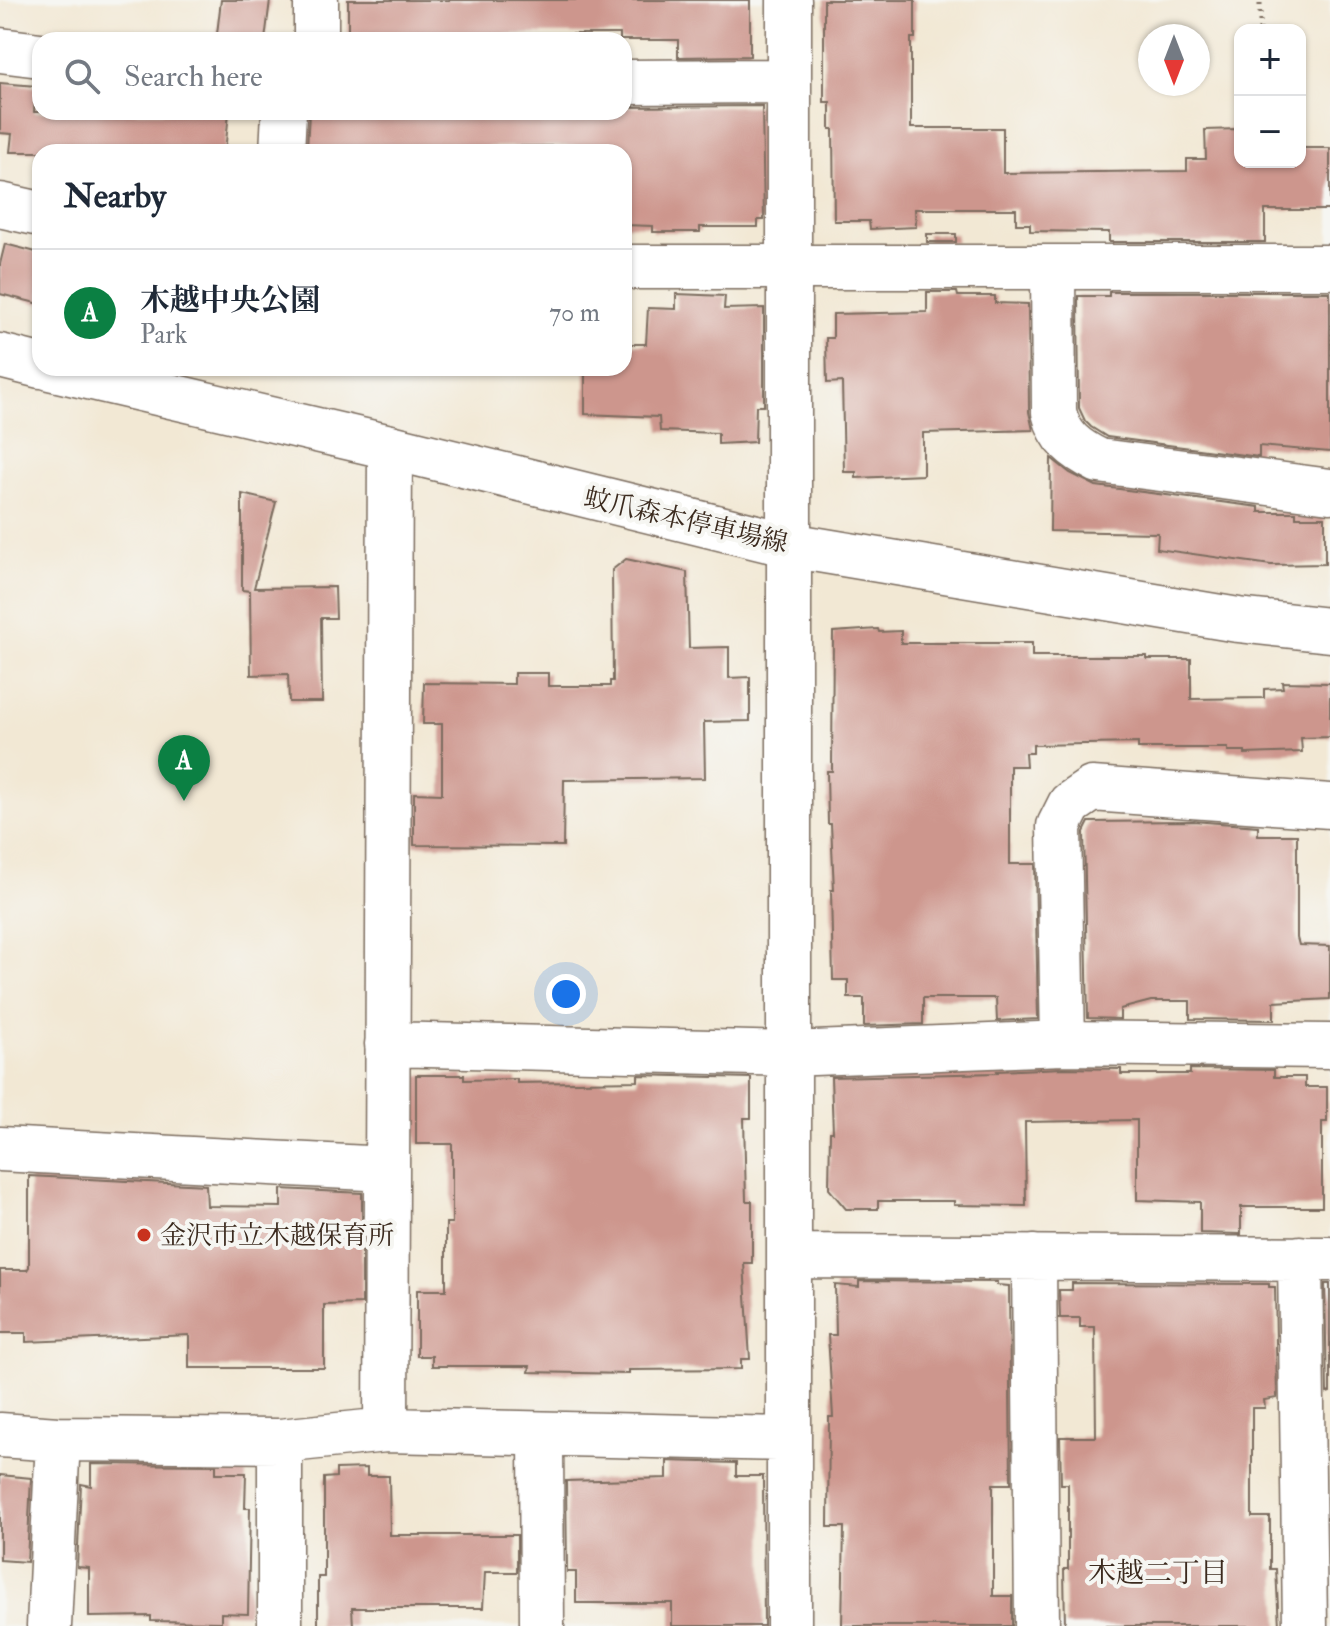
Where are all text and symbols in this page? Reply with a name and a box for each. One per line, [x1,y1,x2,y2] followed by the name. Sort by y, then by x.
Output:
[1138,24,1210,96] north arrow
[1234,24,1306,168] map controls
[1234,24,1306,96] button: +
[32,32,632,120] search box
[60,54,104,98] icon: search
[124,58,263,95] text: Search here
[1234,96,1306,168] button: −
[64,175,166,218] text: Nearby
[140,282,320,319] text: 木越中央公園
[82,297,98,329] text: A
[549,297,600,329] text: 70 m
[140,319,187,351] text: Park
[581,482,791,560] street label: 蚊爪森本停車場線
[158,735,210,801] pin: A
[546,974,586,1014] your location
[160,1220,394,1252] place label: 金沢市立木越保育所
[135,1226,153,1244] marker: 金沢市立木越保育所
[1088,1556,1228,1591] district label: 木越二丁目

